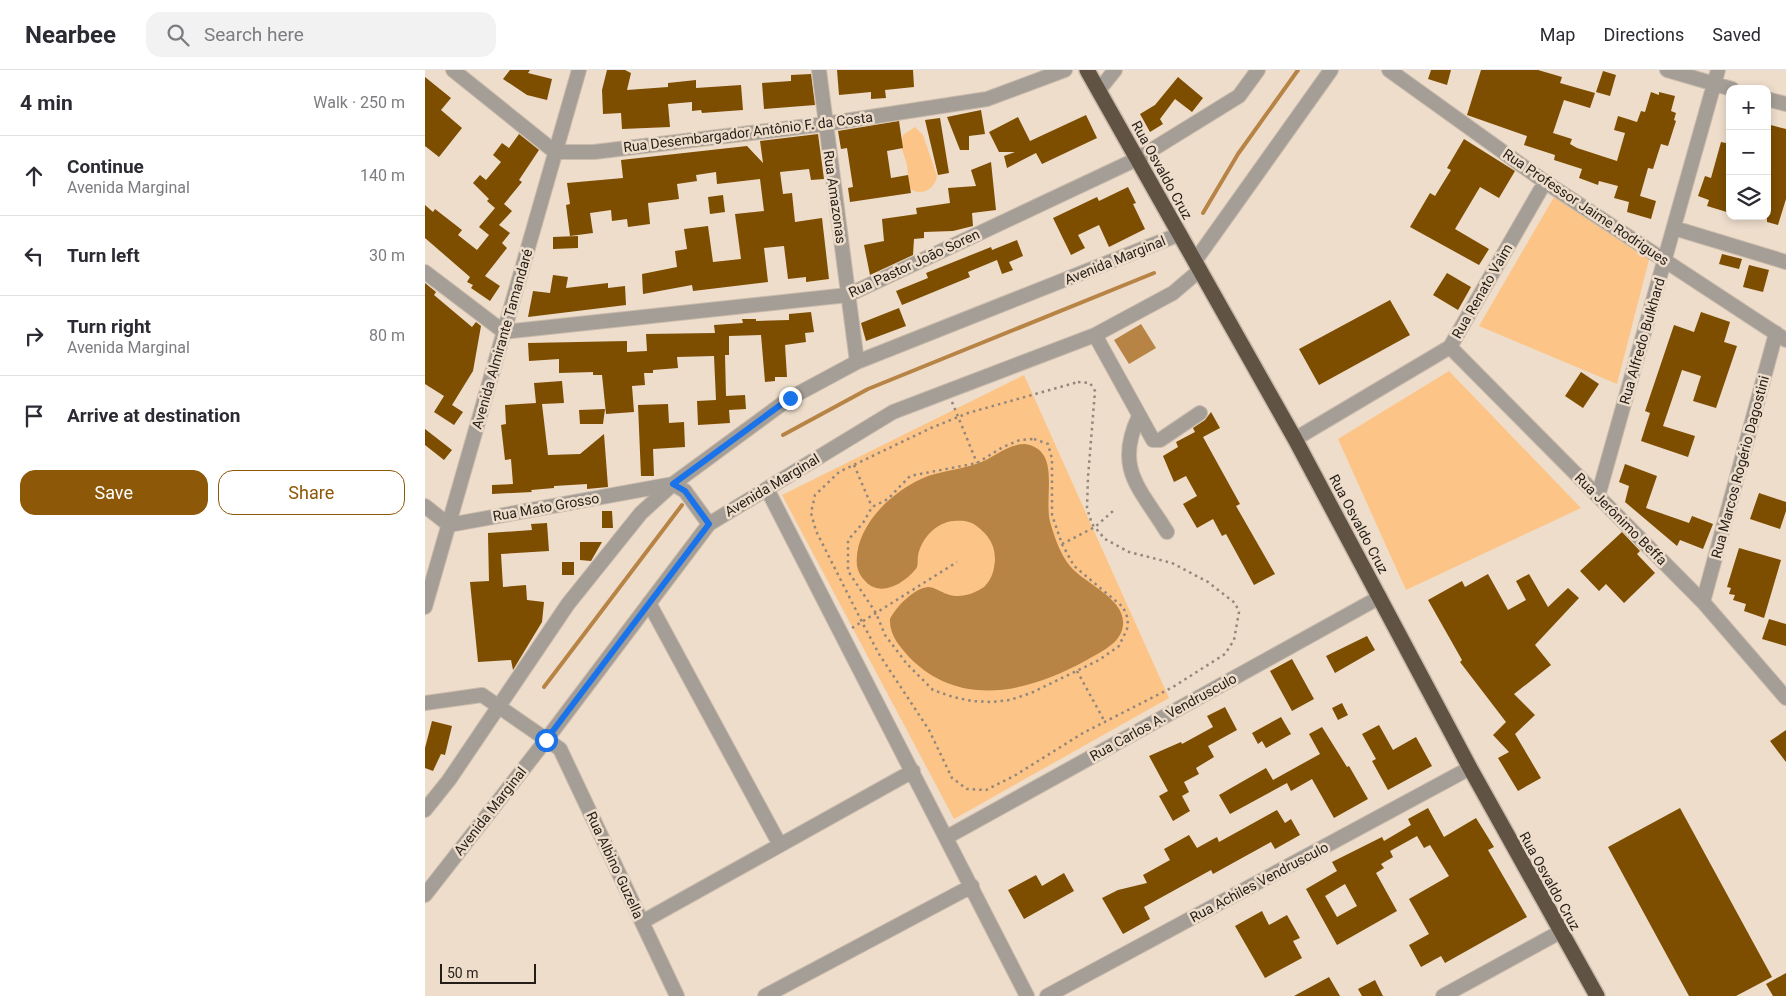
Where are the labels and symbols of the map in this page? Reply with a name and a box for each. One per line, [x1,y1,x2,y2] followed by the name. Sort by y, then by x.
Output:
[622,109,874,155] street label: Rua Desembargador Antônio F. da Costa
[1128,118,1196,222] street label: Rua Osvaldo Cruz
[1500,145,1672,269] street label: Rua Professor Jaime Rodrigues
[821,149,849,245] street label: Rua Amazonas
[846,226,982,300] street label: Rua Pastor João Soren
[1062,232,1168,288] street label: Avenida Marginal
[1448,241,1516,341] street label: Rua Renato Vaim
[469,247,535,431] street label: Avenida Almirante Tamandaré
[1616,276,1668,406] street label: Rua Alfredo Bulkhard
[1708,374,1772,560] street label: Rua Marcos Rogério Dagostini
[779,387,802,410] route end
[722,450,822,520] street label: Avenida Marginal
[1572,470,1670,568] street label: Rua Jerônimo Beffa
[1326,472,1392,576] street label: Rua Osvaldo Cruz
[492,490,600,524] street label: Rua Mato Grosso
[1087,670,1239,764] street label: Rua Carlos A. Vendrusculo
[535,729,558,752] route start
[451,764,529,858] street label: Avenida Marginal
[583,809,647,921] street label: Rua Albino Guzella
[1516,829,1584,933] street label: Rua Osvaldo Cruz
[1187,839,1331,925] street label: Rua Achiles Vendrusculo
[440,961,536,984] scale bar

